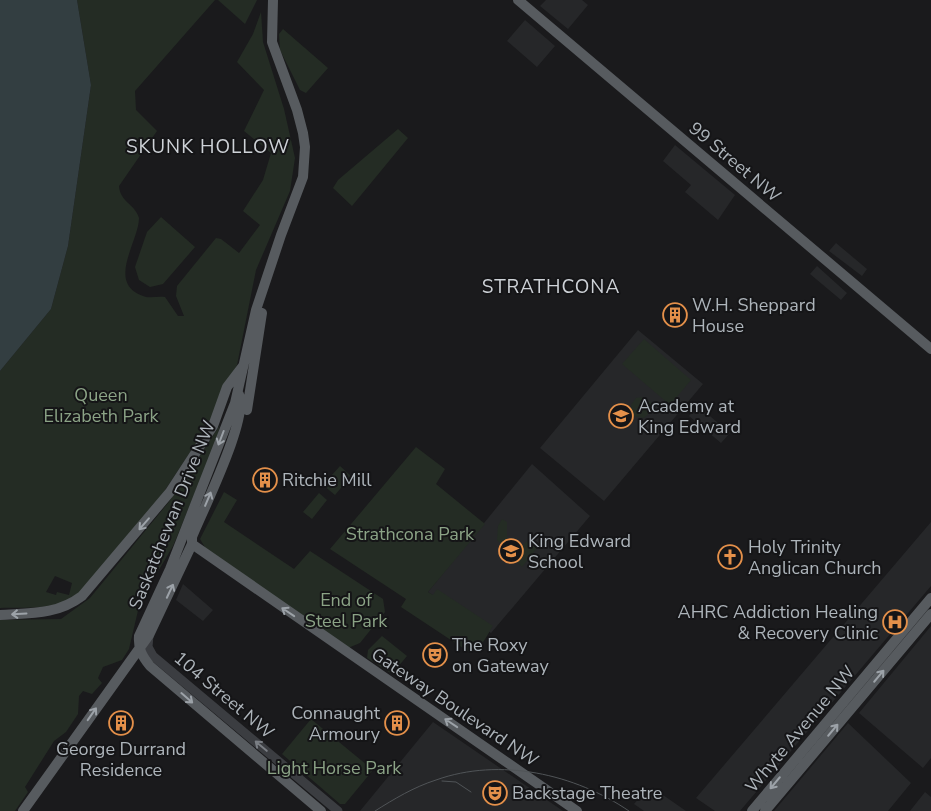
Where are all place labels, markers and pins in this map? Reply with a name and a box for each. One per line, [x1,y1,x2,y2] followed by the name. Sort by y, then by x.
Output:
[692,293,816,338] place label: W.H. Sheppard House
[662,302,688,328] building icon: W.H. Sheppard House
[638,394,741,439] place label: Academy at King Edward
[608,403,634,429] school or university icon: Academy at King Edward
[252,467,278,493] building icon: Ritchie Mill
[282,468,372,492] place label: Ritchie Mill
[528,529,631,574] place label: King Edward School
[748,535,881,580] place label: Holy Trinity Anglican Church
[498,538,524,564] school or university icon: King Edward School
[717,544,743,570] church icon: Holy Trinity Anglican Church
[678,600,878,645] place label: AHRC Addiction Healing & Recovery Clinic
[882,609,908,635] hospital icon: AHRC Addiction Healing & Recovery Clinic
[452,633,550,678] place label: The Roxy on Gateway
[422,642,448,668] theatre icon: The Roxy on Gateway
[291,701,381,746] place label: Connaught Armoury
[108,710,134,736] building icon: George Durrand Residence
[384,710,410,736] building icon: Connaught Armoury
[56,737,186,782] place label: George Durrand Residence
[482,780,508,806] theatre icon: Backstage Theatre
[512,781,662,805] place label: Backstage Theatre

